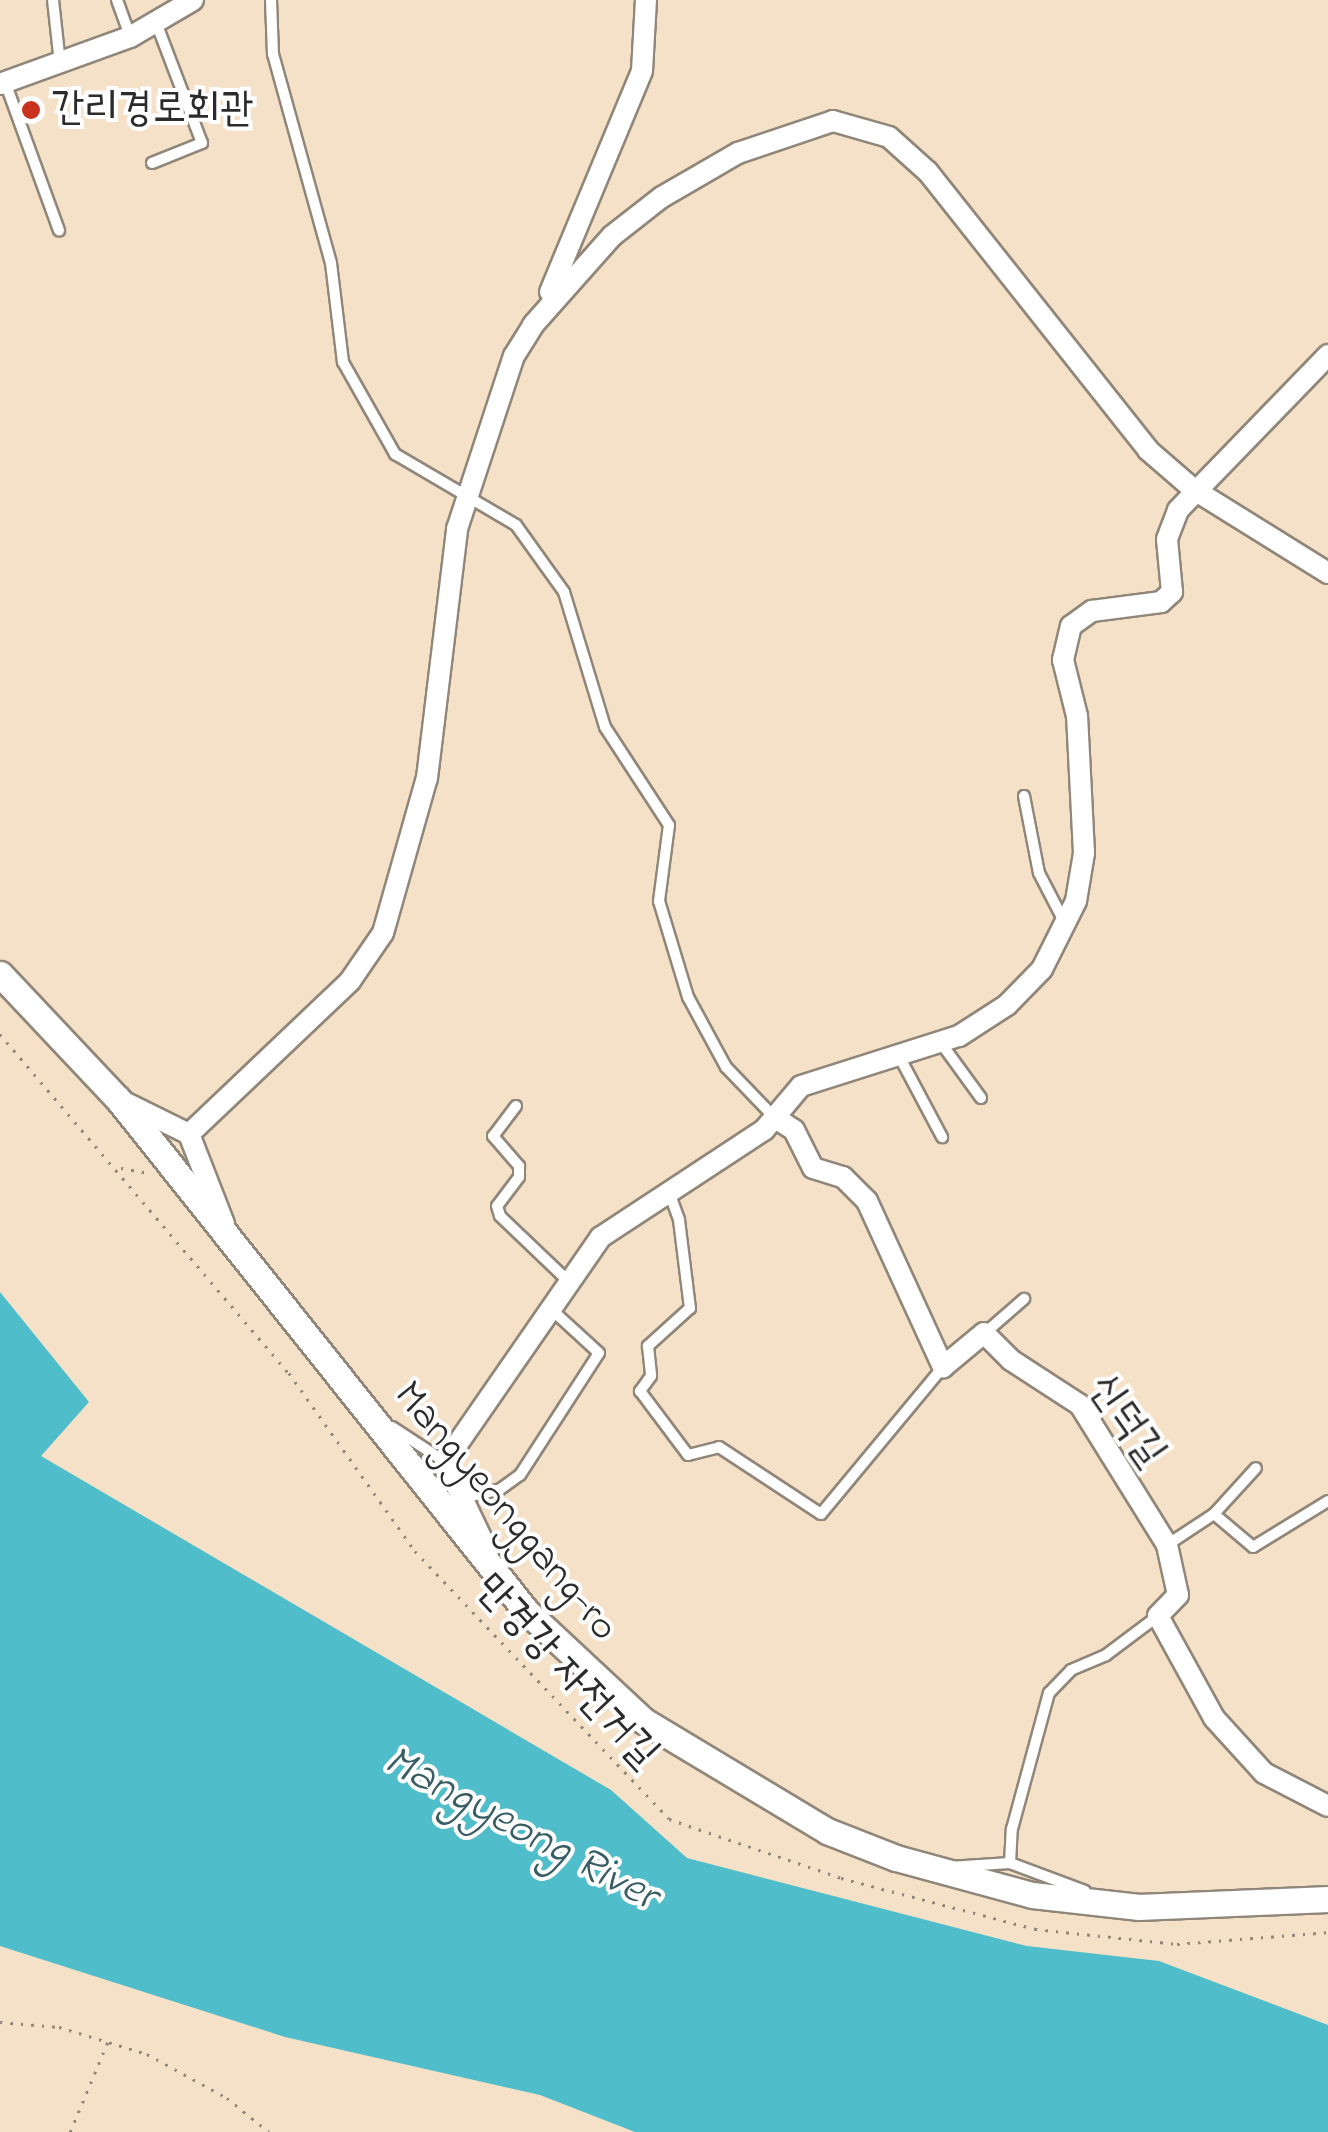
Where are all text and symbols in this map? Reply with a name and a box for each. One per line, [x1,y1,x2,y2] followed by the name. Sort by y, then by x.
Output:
[51,85,254,135] place label: 간리경로회관
[20,99,42,121] marker: 간리경로회관
[1076,1365,1176,1477] street label: 신덕길
[382,1372,628,1652] street label: Mangyeonggang-ro
[463,1564,669,1780] street label: 만경강 자전거길
[374,1735,666,1925] water label: Mangyeong River

